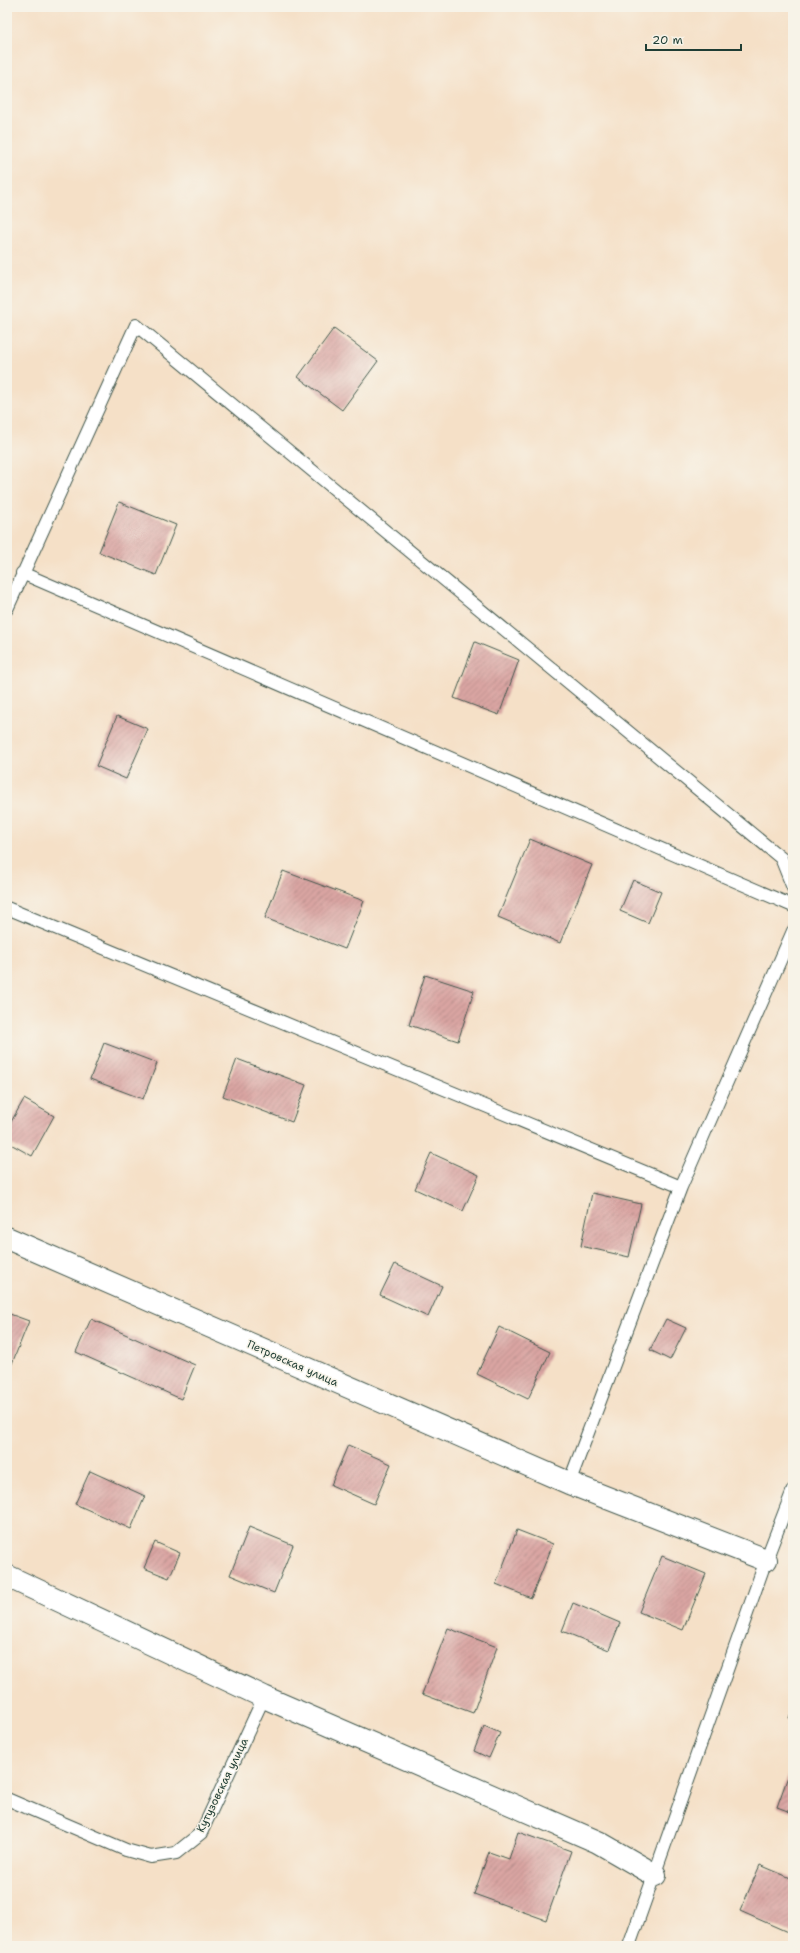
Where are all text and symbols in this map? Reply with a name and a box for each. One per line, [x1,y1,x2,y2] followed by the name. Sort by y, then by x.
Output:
[646,26,741,52] scale bar
[652,32,683,48] text: 20 m
[245,1337,341,1390] street label: Петровская улица
[193,1735,252,1835] street label: Кутузовская улица

